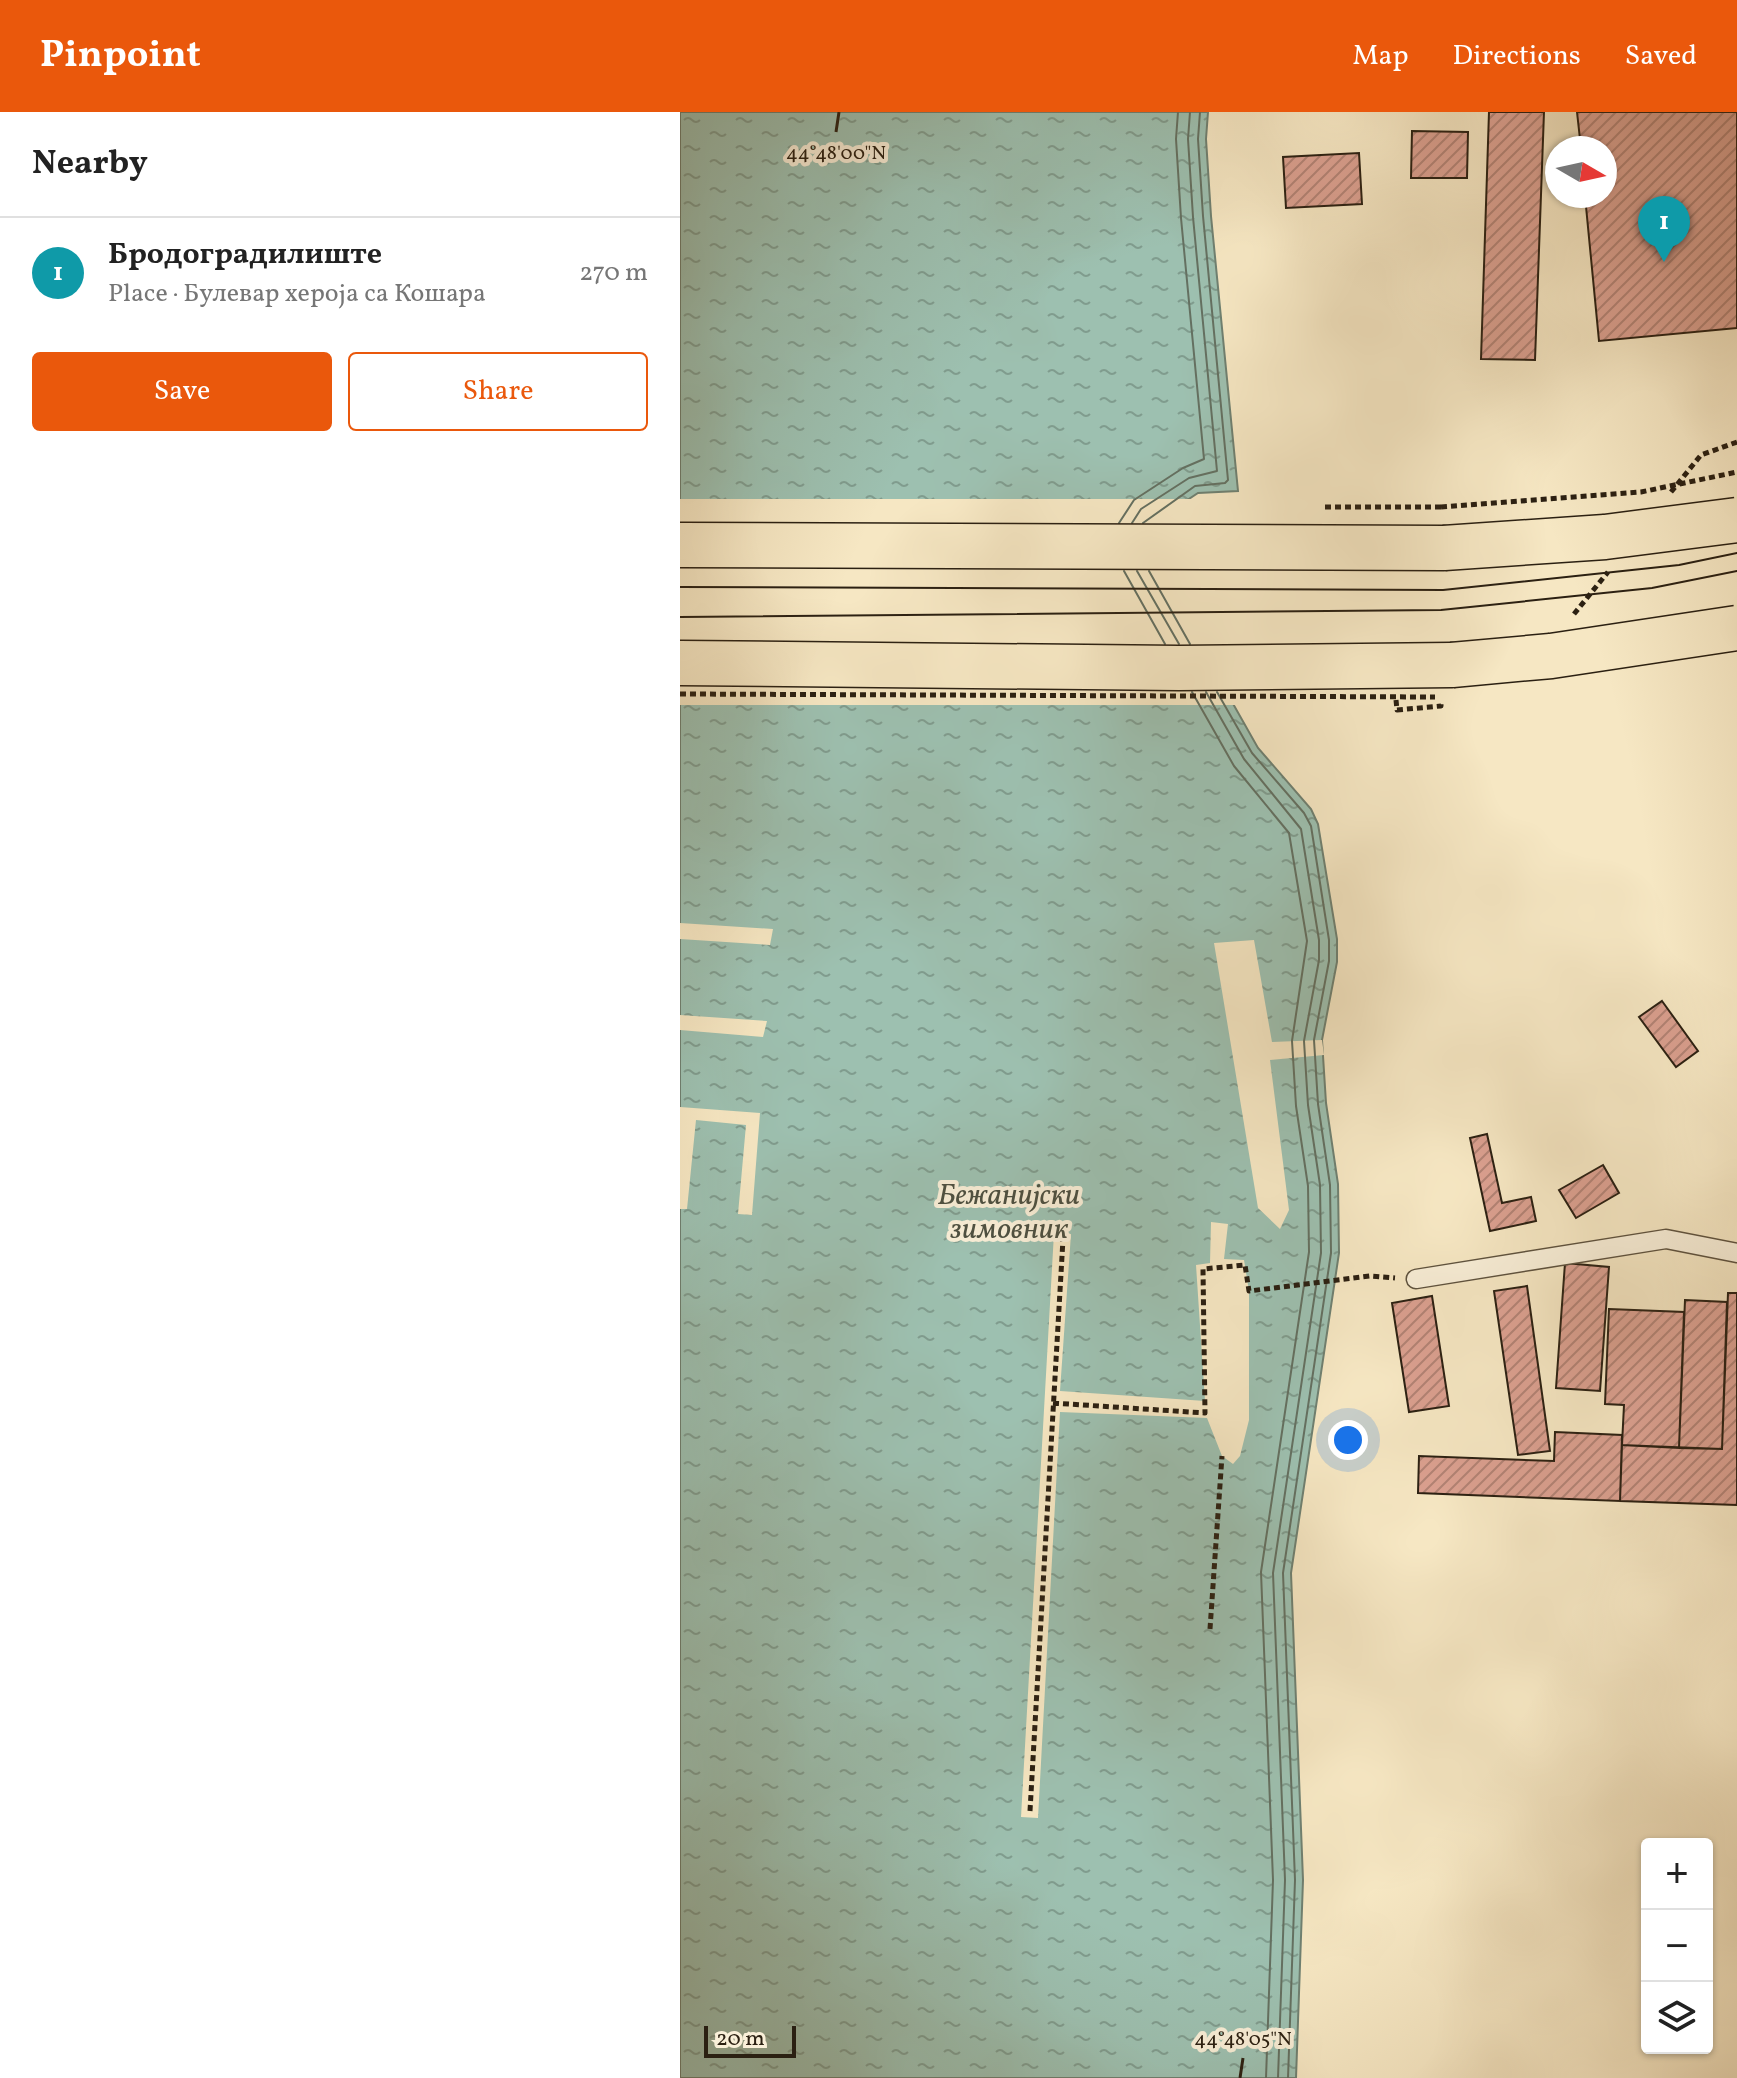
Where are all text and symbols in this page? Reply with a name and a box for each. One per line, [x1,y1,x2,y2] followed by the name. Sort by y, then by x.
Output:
[40,30,201,83] text: Pinpoint
[1353,37,1409,76] text: Map
[1453,37,1581,76] text: Directions
[1625,37,1697,76] text: Saved
[1545,136,1617,208] north arrow
[786,140,886,168] text: 44°48'00"N
[32,141,148,188] text: Nearby
[1638,196,1690,262] pin: 1
[108,234,382,276] text: Бродоградилиште
[53,255,63,291] text: 1
[579,255,648,291] text: 270 m
[108,276,486,312] text: Place · Булевар хероја са Кошара
[32,352,332,431] button: Save
[348,352,648,431] button: Share
[938,1175,1080,1251] water label: Бежанијски зимовник
[1328,1420,1368,1460] your location
[1641,1838,1713,2054] map controls
[1641,1838,1713,1910] button: +
[1641,1910,1713,1982] button: −
[1641,1982,1713,2054] button: layers
[704,2022,796,2058] scale bar
[716,2024,765,2055] text: 20 m
[1194,2026,1292,2054] text: 44°48'05"N

